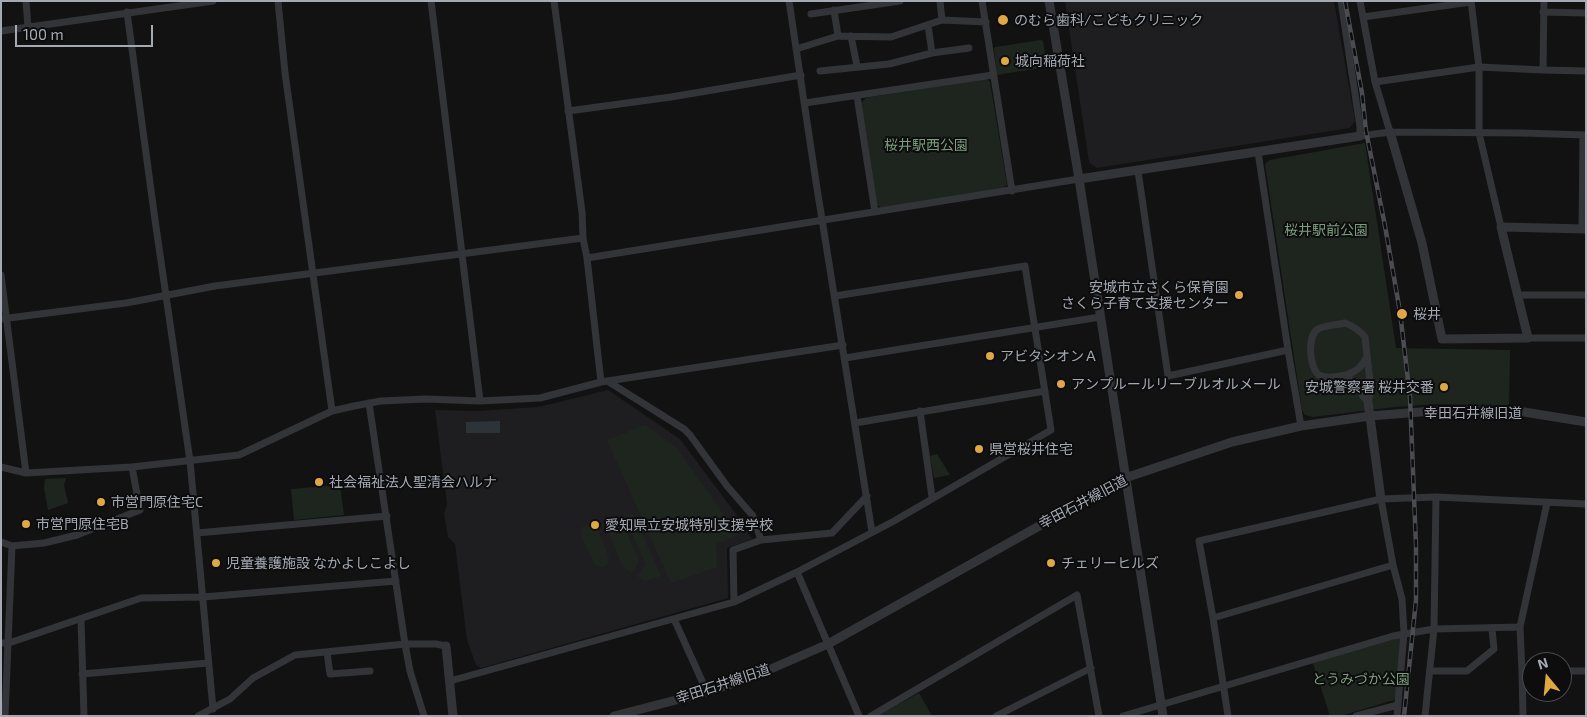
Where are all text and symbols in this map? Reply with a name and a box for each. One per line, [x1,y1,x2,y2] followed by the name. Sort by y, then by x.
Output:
[1014,12,1203,28] place label: のむら歯科/こどもクリニック
[996,13,1010,27] marker: のむら歯科/こどもクリニック
[18,15,155,47] scale bar
[23,25,64,43] text: 100 m
[1015,53,1085,69] place label: 城向稲荷社
[999,55,1011,67] marker: 城向稲荷社
[884,137,968,153] park label: 桜井駅西公園
[1284,222,1368,238] park label: 桜井駅前公園
[1061,279,1229,312] place label: 安城市立さくら保育園 さくら子育て支援センター
[1233,289,1245,301] marker: 安城市立さくら保育園 さくら子育て支援センター
[1413,306,1441,322] place label: 桜井
[1395,307,1409,321] marker: 桜井
[1000,348,1098,364] place label: アビタシオンＡ
[984,350,996,362] marker: アビタシオンＡ
[1071,376,1281,392] place label: アンプルールリーブルオルメール
[1055,378,1067,390] marker: アンプルールリーブルオルメール
[1305,379,1434,395] place label: 安城警察署 桜井交番
[1438,381,1450,393] marker: 安城警察署 桜井交番
[1424,405,1522,421] street label: 幸田石井線旧道
[989,441,1073,457] place label: 県営桜井住宅
[973,443,985,455] marker: 県営桜井住宅
[1036,472,1130,532] street label: 幸田石井線旧道
[329,474,497,490] place label: 社会福祉法人聖清会ハルナ
[313,476,325,488] marker: 社会福祉法人聖清会ハルナ
[111,494,203,510] place label: 市営門原住宅C
[95,496,107,508] marker: 市営門原住宅C
[36,516,129,532] place label: 市営門原住宅B
[605,517,773,533] place label: 愛知県立安城特別支援学校
[20,518,32,530] marker: 市営門原住宅B
[589,519,601,531] marker: 愛知県立安城特別支援学校
[226,555,411,571] place label: 児童養護施設 なかよしこよし
[1061,555,1159,571] place label: チェリーヒルズ
[210,557,222,569] marker: 児童養護施設 なかよしこよし
[1045,557,1057,569] marker: チェリーヒルズ
[1522,652,1572,702] north arrow
[1535,654,1550,673] text: N
[674,661,772,707] street label: 幸田石井線旧道
[1312,671,1410,687] park label: とうみづか公園

